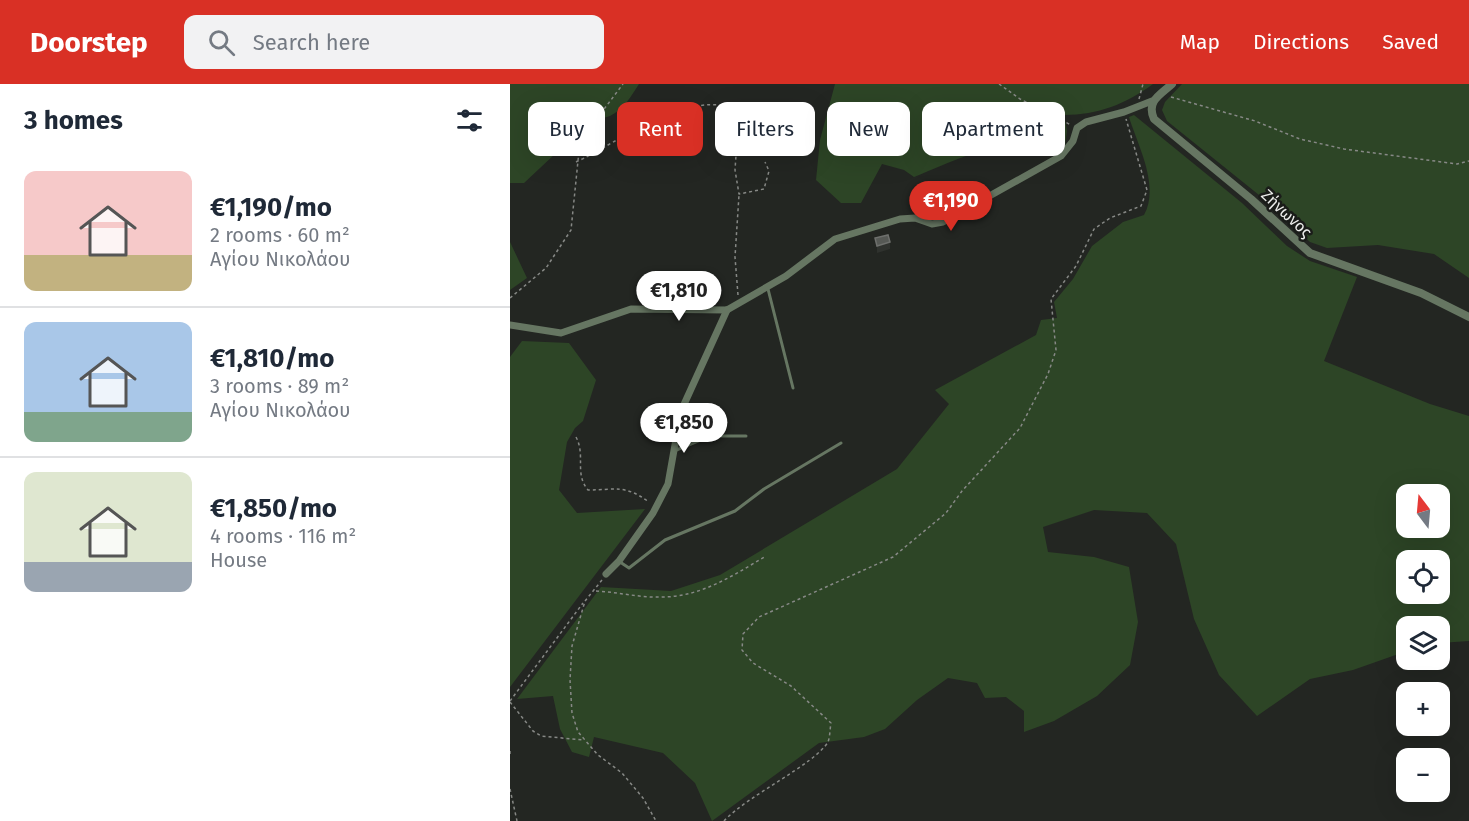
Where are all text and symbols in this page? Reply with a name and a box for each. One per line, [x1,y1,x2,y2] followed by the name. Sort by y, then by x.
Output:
[184,15,604,69] search box
[30,26,148,59] text: Doorstep
[205,26,238,59] icon: search
[253,29,370,56] text: Search here
[1180,29,1220,55] text: Map
[1253,29,1349,55] text: Directions
[1382,29,1439,55] text: Saved
[528,102,605,156] chip: Buy
[617,102,703,156] chip: Rent
[715,102,815,156] chip: Filters
[827,102,910,156] chip: New
[922,102,1065,156] chip: Apartment
[453,104,486,137] icon: filters
[24,105,123,136] text: 3 homes
[902,181,1000,232] pin: €1,190
[1258,185,1316,242] street label: Ζήνωνος
[923,188,979,212] text: €1,190
[210,192,332,223] text: €1,190/mo
[72,195,144,267] icon: home
[210,223,350,247] text: 2 rooms · 60 m²
[210,247,351,271] text: Αγίου Νικολάου
[630,271,728,322] pin: €1,810
[650,278,708,302] text: €1,810
[210,343,334,374] text: €1,810/mo
[72,346,144,418] icon: home
[210,374,349,398] text: 3 rooms · 89 m²
[210,398,351,422] text: Αγίου Νικολάου
[635,403,733,454] pin: €1,850
[654,410,714,434] text: €1,850
[1396,484,1450,538] north arrow
[1396,484,1450,802] map controls
[210,493,337,524] text: €1,850/mo
[72,496,144,568] icon: home
[210,524,356,548] text: 4 rooms · 116 m²
[210,548,267,572] text: House
[1396,550,1450,604] button: locate
[1396,616,1450,670] button: layers
[1396,682,1450,736] button: +
[1396,748,1450,802] button: −

